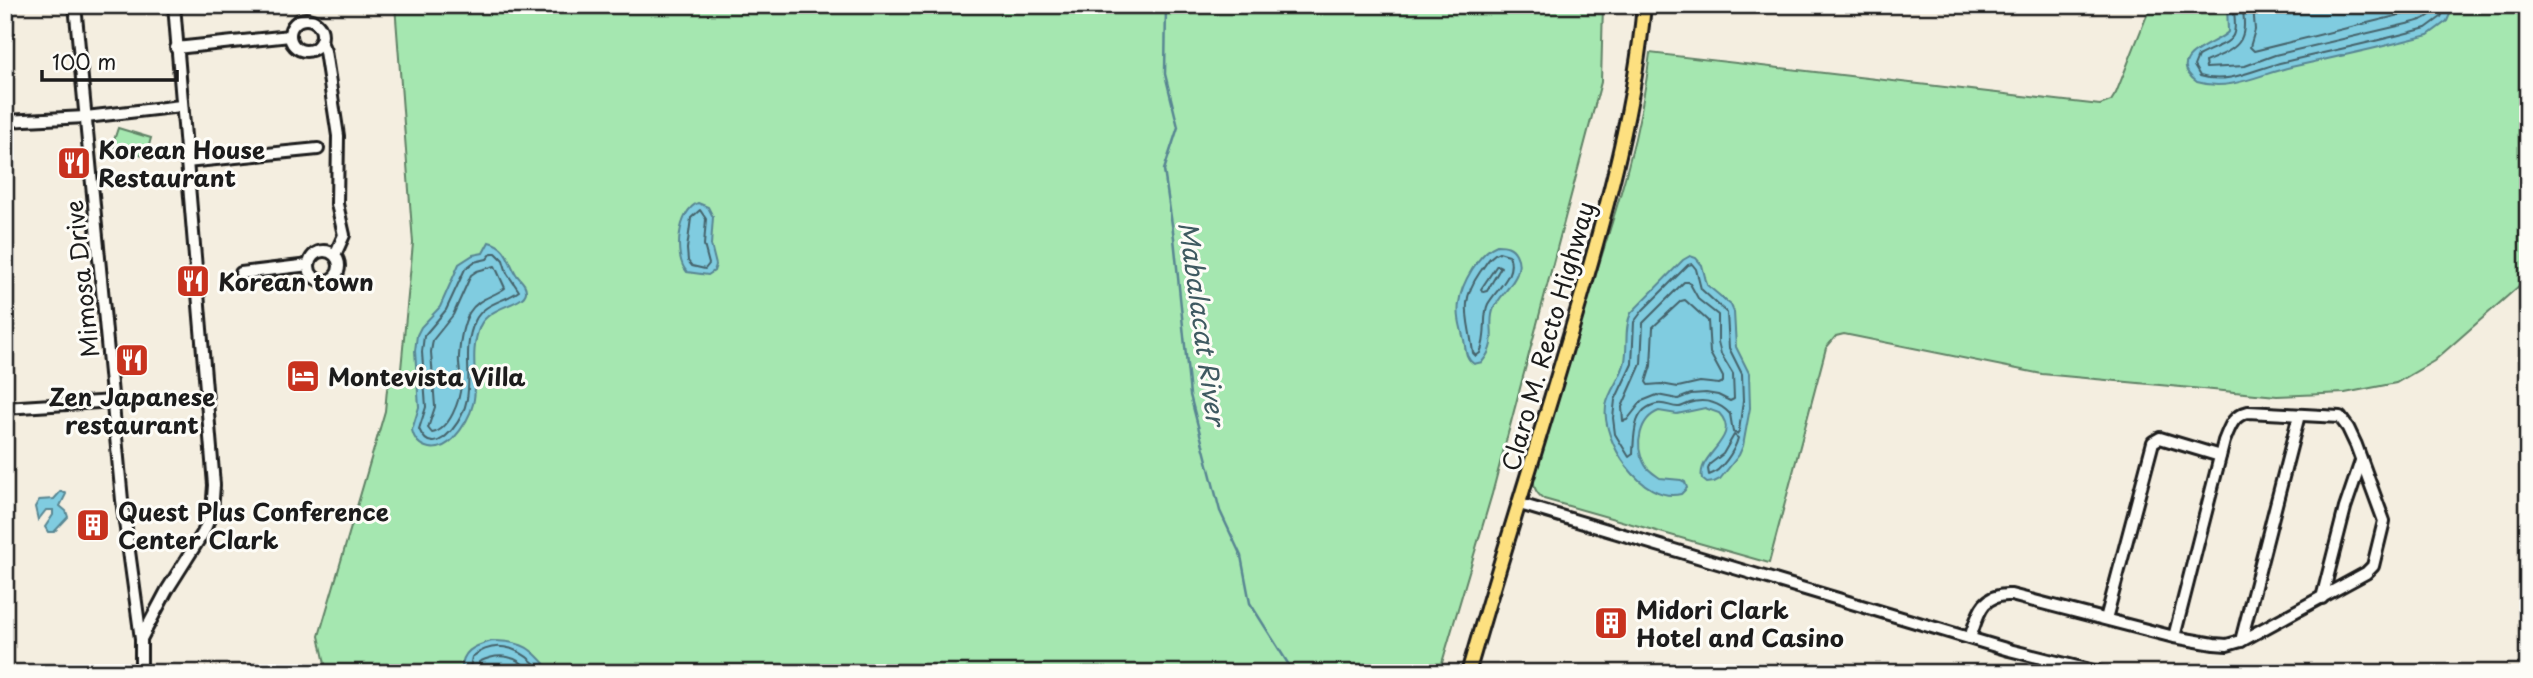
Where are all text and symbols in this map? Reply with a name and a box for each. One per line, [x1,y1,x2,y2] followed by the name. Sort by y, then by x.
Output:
[42,38,177,82] scale bar
[52,45,116,77] text: 100 m
[98,131,265,195] place label: Korean House Restaurant
[55,144,93,182] restaurant icon: Korean House Restaurant
[1491,197,1603,475] street label: Claro M. Recto Highway
[55,199,107,359] street label: Mimosa Drive
[1169,219,1237,430] water label: Mabalacat River
[174,262,212,300] restaurant icon: Korean town
[218,263,374,299] place label: Korean town
[113,341,151,379] restaurant icon: Zen Japanese restaurant
[284,357,322,395] hotel icon: Montevista Villa
[328,358,525,394] place label: Montevista Villa
[49,378,215,442] place label: Zen Japanese restaurant
[118,493,389,557] place label: Quest Plus Conference Center Clark
[74,506,112,544] building icon: Quest Plus Conference Center Clark
[1636,591,1844,655] place label: Midori Clark Hotel and Casino
[1592,604,1630,642] building icon: Midori Clark Hotel and Casino

